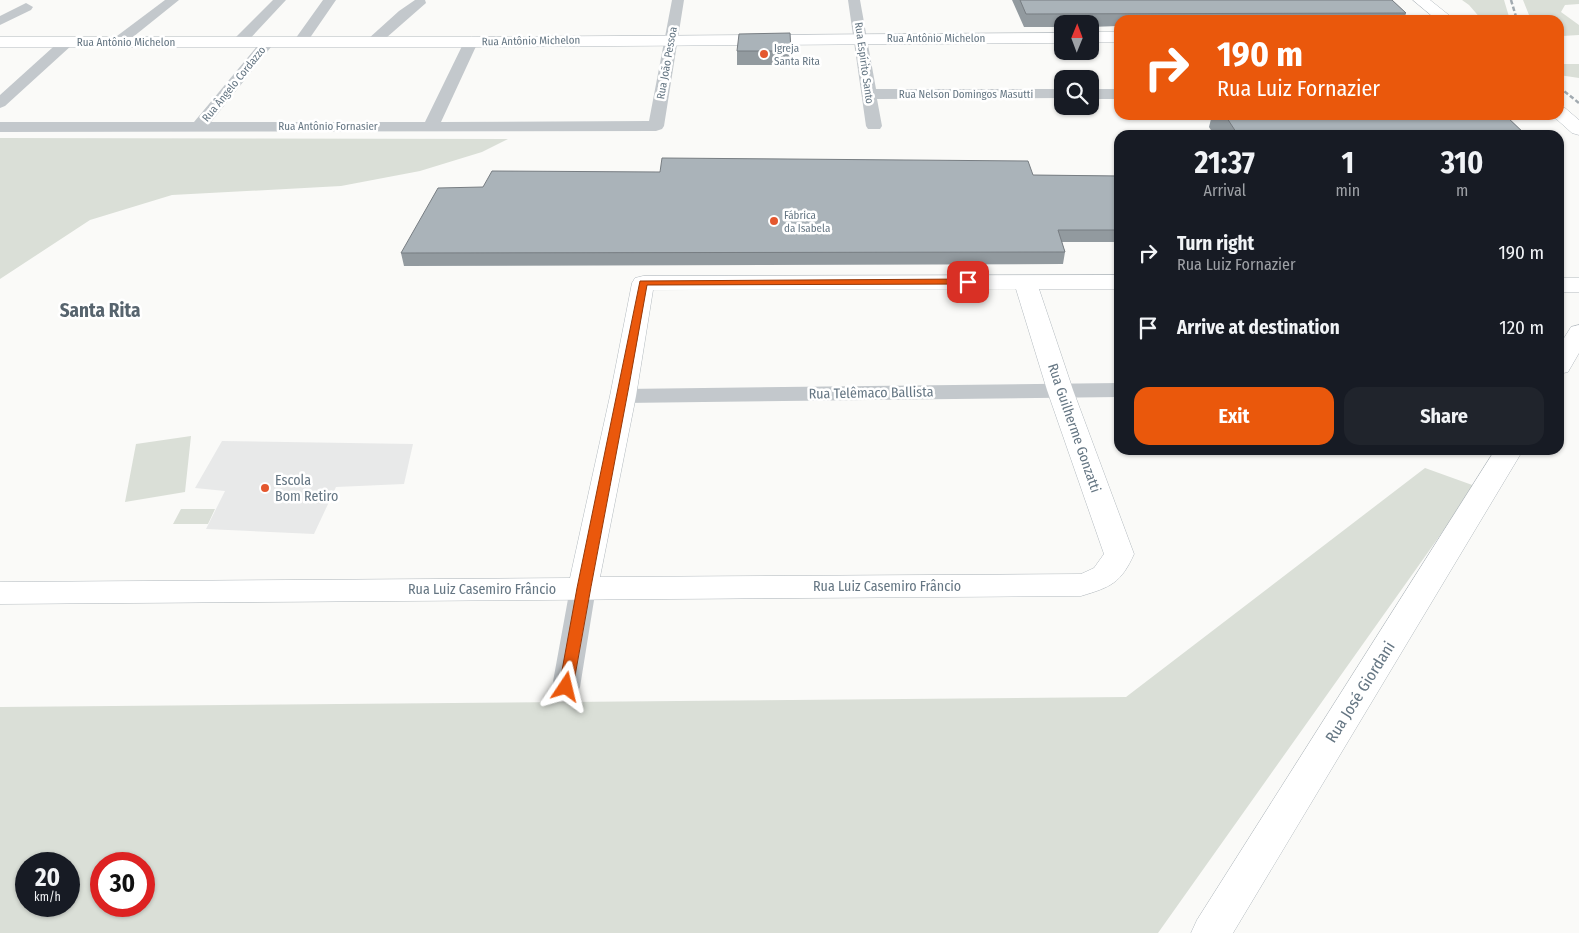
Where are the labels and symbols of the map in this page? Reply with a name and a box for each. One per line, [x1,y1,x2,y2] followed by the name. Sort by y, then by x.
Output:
[1054,15,1099,60] north arrow
[852,21,876,105] street label: Rua Espírito Santo
[654,26,680,100] street label: Rua João Pessoa
[887,32,985,45] street label: Rua Antônio Michelon
[482,34,580,48] street label: Rua Antônio Michelon
[77,36,175,49] street label: Rua Antônio Michelon
[774,42,820,68] place label: Igreja Santa Rita
[200,43,269,124] street label: Rua Ângelo Cordazzo
[758,48,770,60] marker: Igreja Santa Rita
[899,88,1033,101] street label: Rua Nelson Domingos Masutti
[278,120,378,133] street label: Rua Antônio Fornasier
[784,209,830,235] place label: Fábrica da Isabela
[768,215,780,227] marker: Fábrica da Isabela
[947,261,989,303] pin
[60,299,140,322] district label: Santa Rita
[1044,361,1104,495] street label: Rua Guilherme Gonzatti
[808,383,934,403] street label: Rua Telêmaco Ballista
[275,472,338,505] place label: Escola Bom Retiro
[259,482,271,494] marker: Escola Bom Retiro
[813,578,961,595] street label: Rua Luiz Casemiro Frâncio
[408,581,556,598] street label: Rua Luiz Casemiro Frâncio
[1321,638,1399,746] street label: Rua José Giordani
[539,660,591,712] position arrow
[90,852,155,917] speed limit sign: 30

